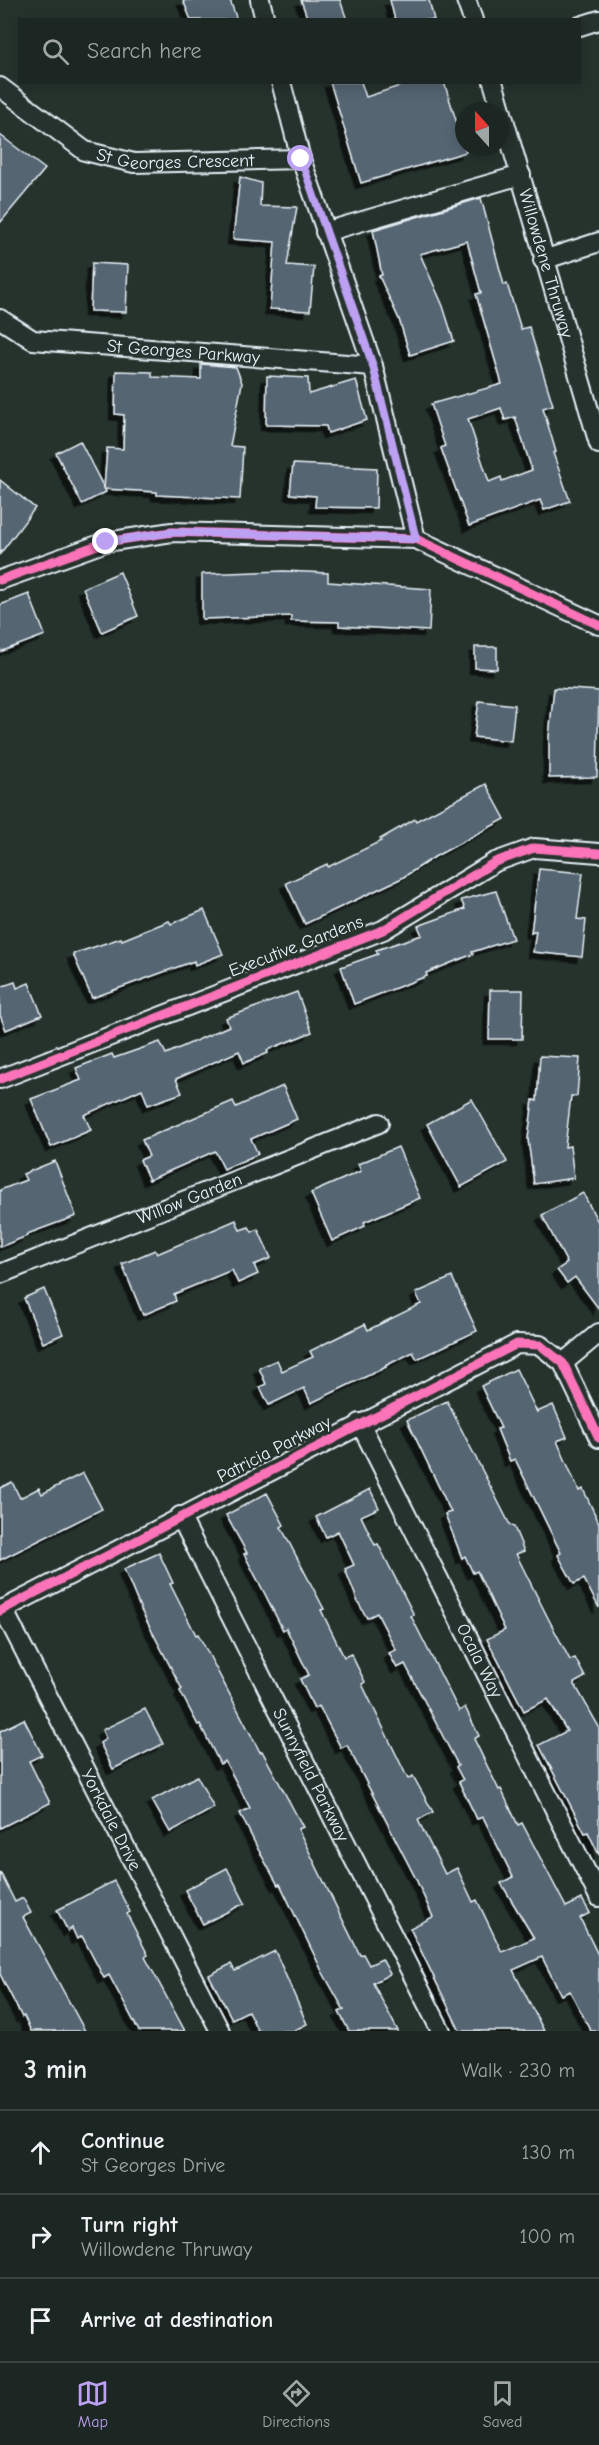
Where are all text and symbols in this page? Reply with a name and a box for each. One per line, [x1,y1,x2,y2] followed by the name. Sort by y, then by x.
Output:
[18,18,581,84] search box
[39,35,72,68] icon: search
[87,38,202,64] text: Search here
[455,102,509,156] north arrow
[94,144,255,174] street label: St Georges Crescent
[287,145,313,171] route start
[514,187,578,341] street label: Willowdene Thruway
[106,336,262,368] street label: St Georges Parkway
[92,528,118,554] route end
[226,911,366,982] street label: Executive Gardens
[134,1169,245,1229] street label: Willow Garden
[214,1411,336,1487] street label: Patricia Parkway
[452,1620,507,1702] street label: Ocala Way
[268,1705,354,1846] street label: Sunnyfield Parkway
[76,1766,146,1874] street label: Yorkdale Drive
[24,2055,87,2085] text: 3 min
[462,2059,575,2082] text: Walk · 230 m
[81,2128,164,2154] text: Continue
[24,2136,57,2169] icon: ahead
[522,2141,575,2164] text: 130 m
[81,2154,225,2177] text: St Georges Drive
[81,2212,178,2238] text: Turn right
[24,2220,57,2253] icon: right
[520,2225,575,2248] text: 100 m
[81,2238,252,2261] text: Willowdene Thruway
[24,2304,57,2337] icon: arrive
[81,2307,273,2333] text: Arrive at destination
[76,2377,109,2431] tab: Map
[262,2377,330,2431] tab: Directions
[483,2377,523,2431] tab: Saved

